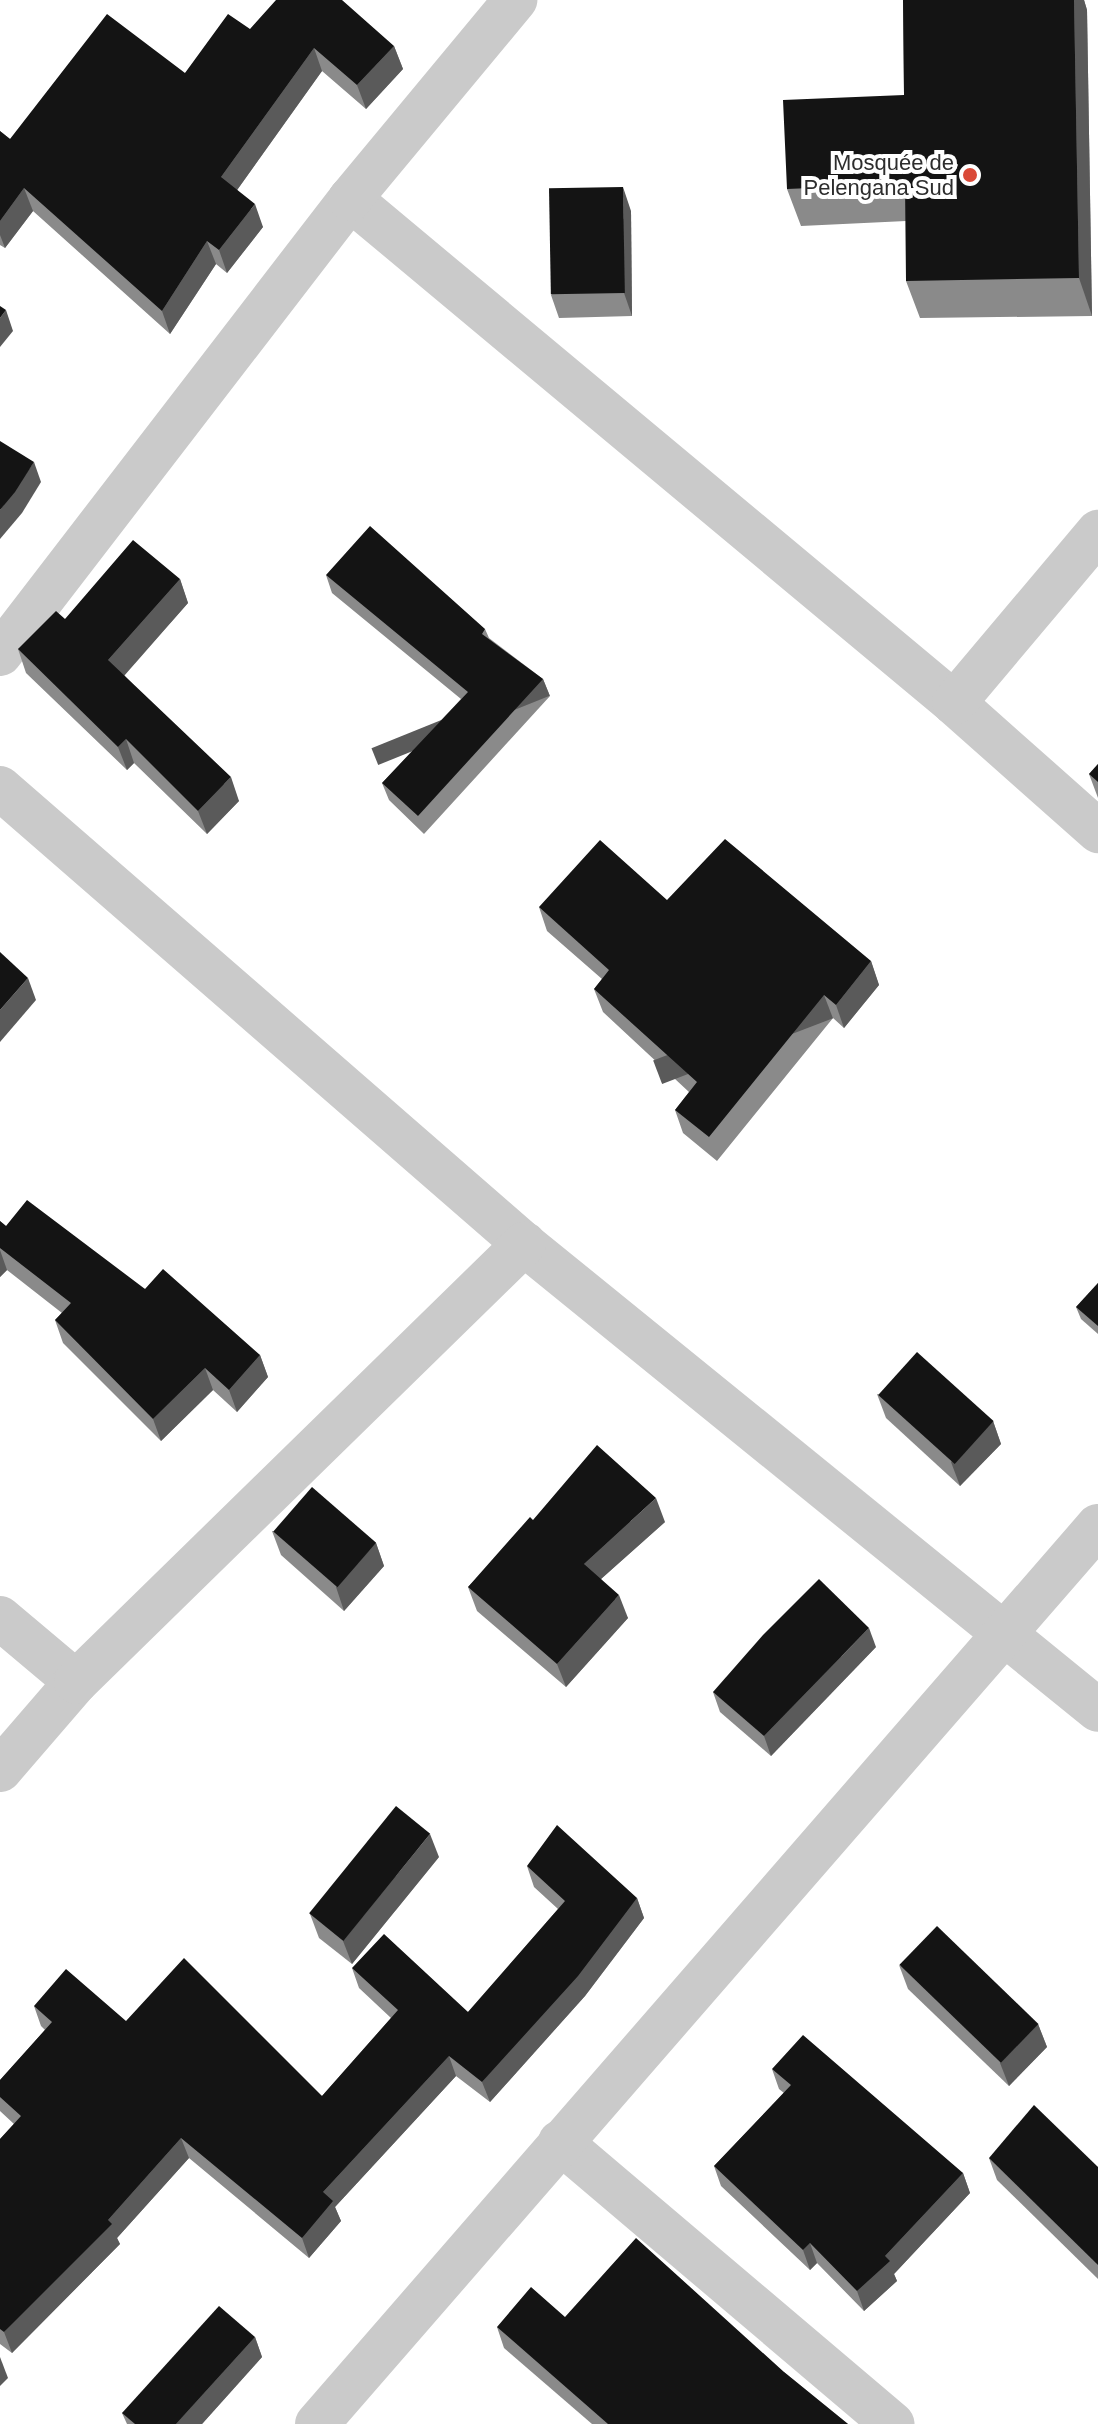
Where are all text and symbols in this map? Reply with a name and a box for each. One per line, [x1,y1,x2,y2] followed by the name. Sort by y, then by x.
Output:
[804,149,954,200] place label: Mosquée de Pelengana Sud
[961,166,979,184] marker: Mosquée de Pelengana Sud

